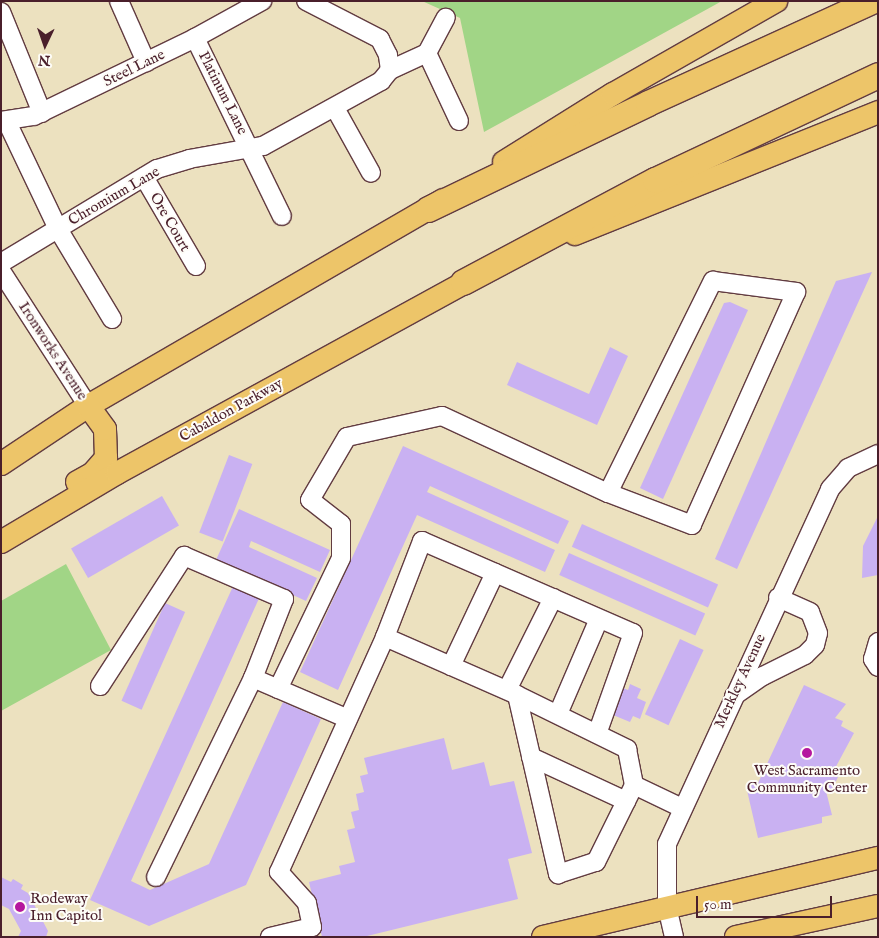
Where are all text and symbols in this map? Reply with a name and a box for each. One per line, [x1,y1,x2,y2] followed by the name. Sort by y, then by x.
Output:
[20,20,70,70] north arrow
[100,45,168,91] street label: Steel Lane
[194,48,252,138] street label: Platinum Lane
[38,51,51,69] text: N
[65,163,163,229] street label: Chromium Lane
[146,189,194,255] street label: Ore Court
[15,299,91,403] street label: Ironworks Avenue
[176,374,286,446] street label: Cabaldon Parkway
[710,631,770,731] street label: Merkley Avenue
[801,747,813,759] marker: West Sacramento Community Center
[747,761,867,796] place label: West Sacramento Community Center
[699,886,835,918] scale bar
[30,889,102,924] place label: Rodeway Inn Capitol
[704,895,732,914] text: 50 m
[14,901,26,913] marker: Rodeway Inn Capitol

